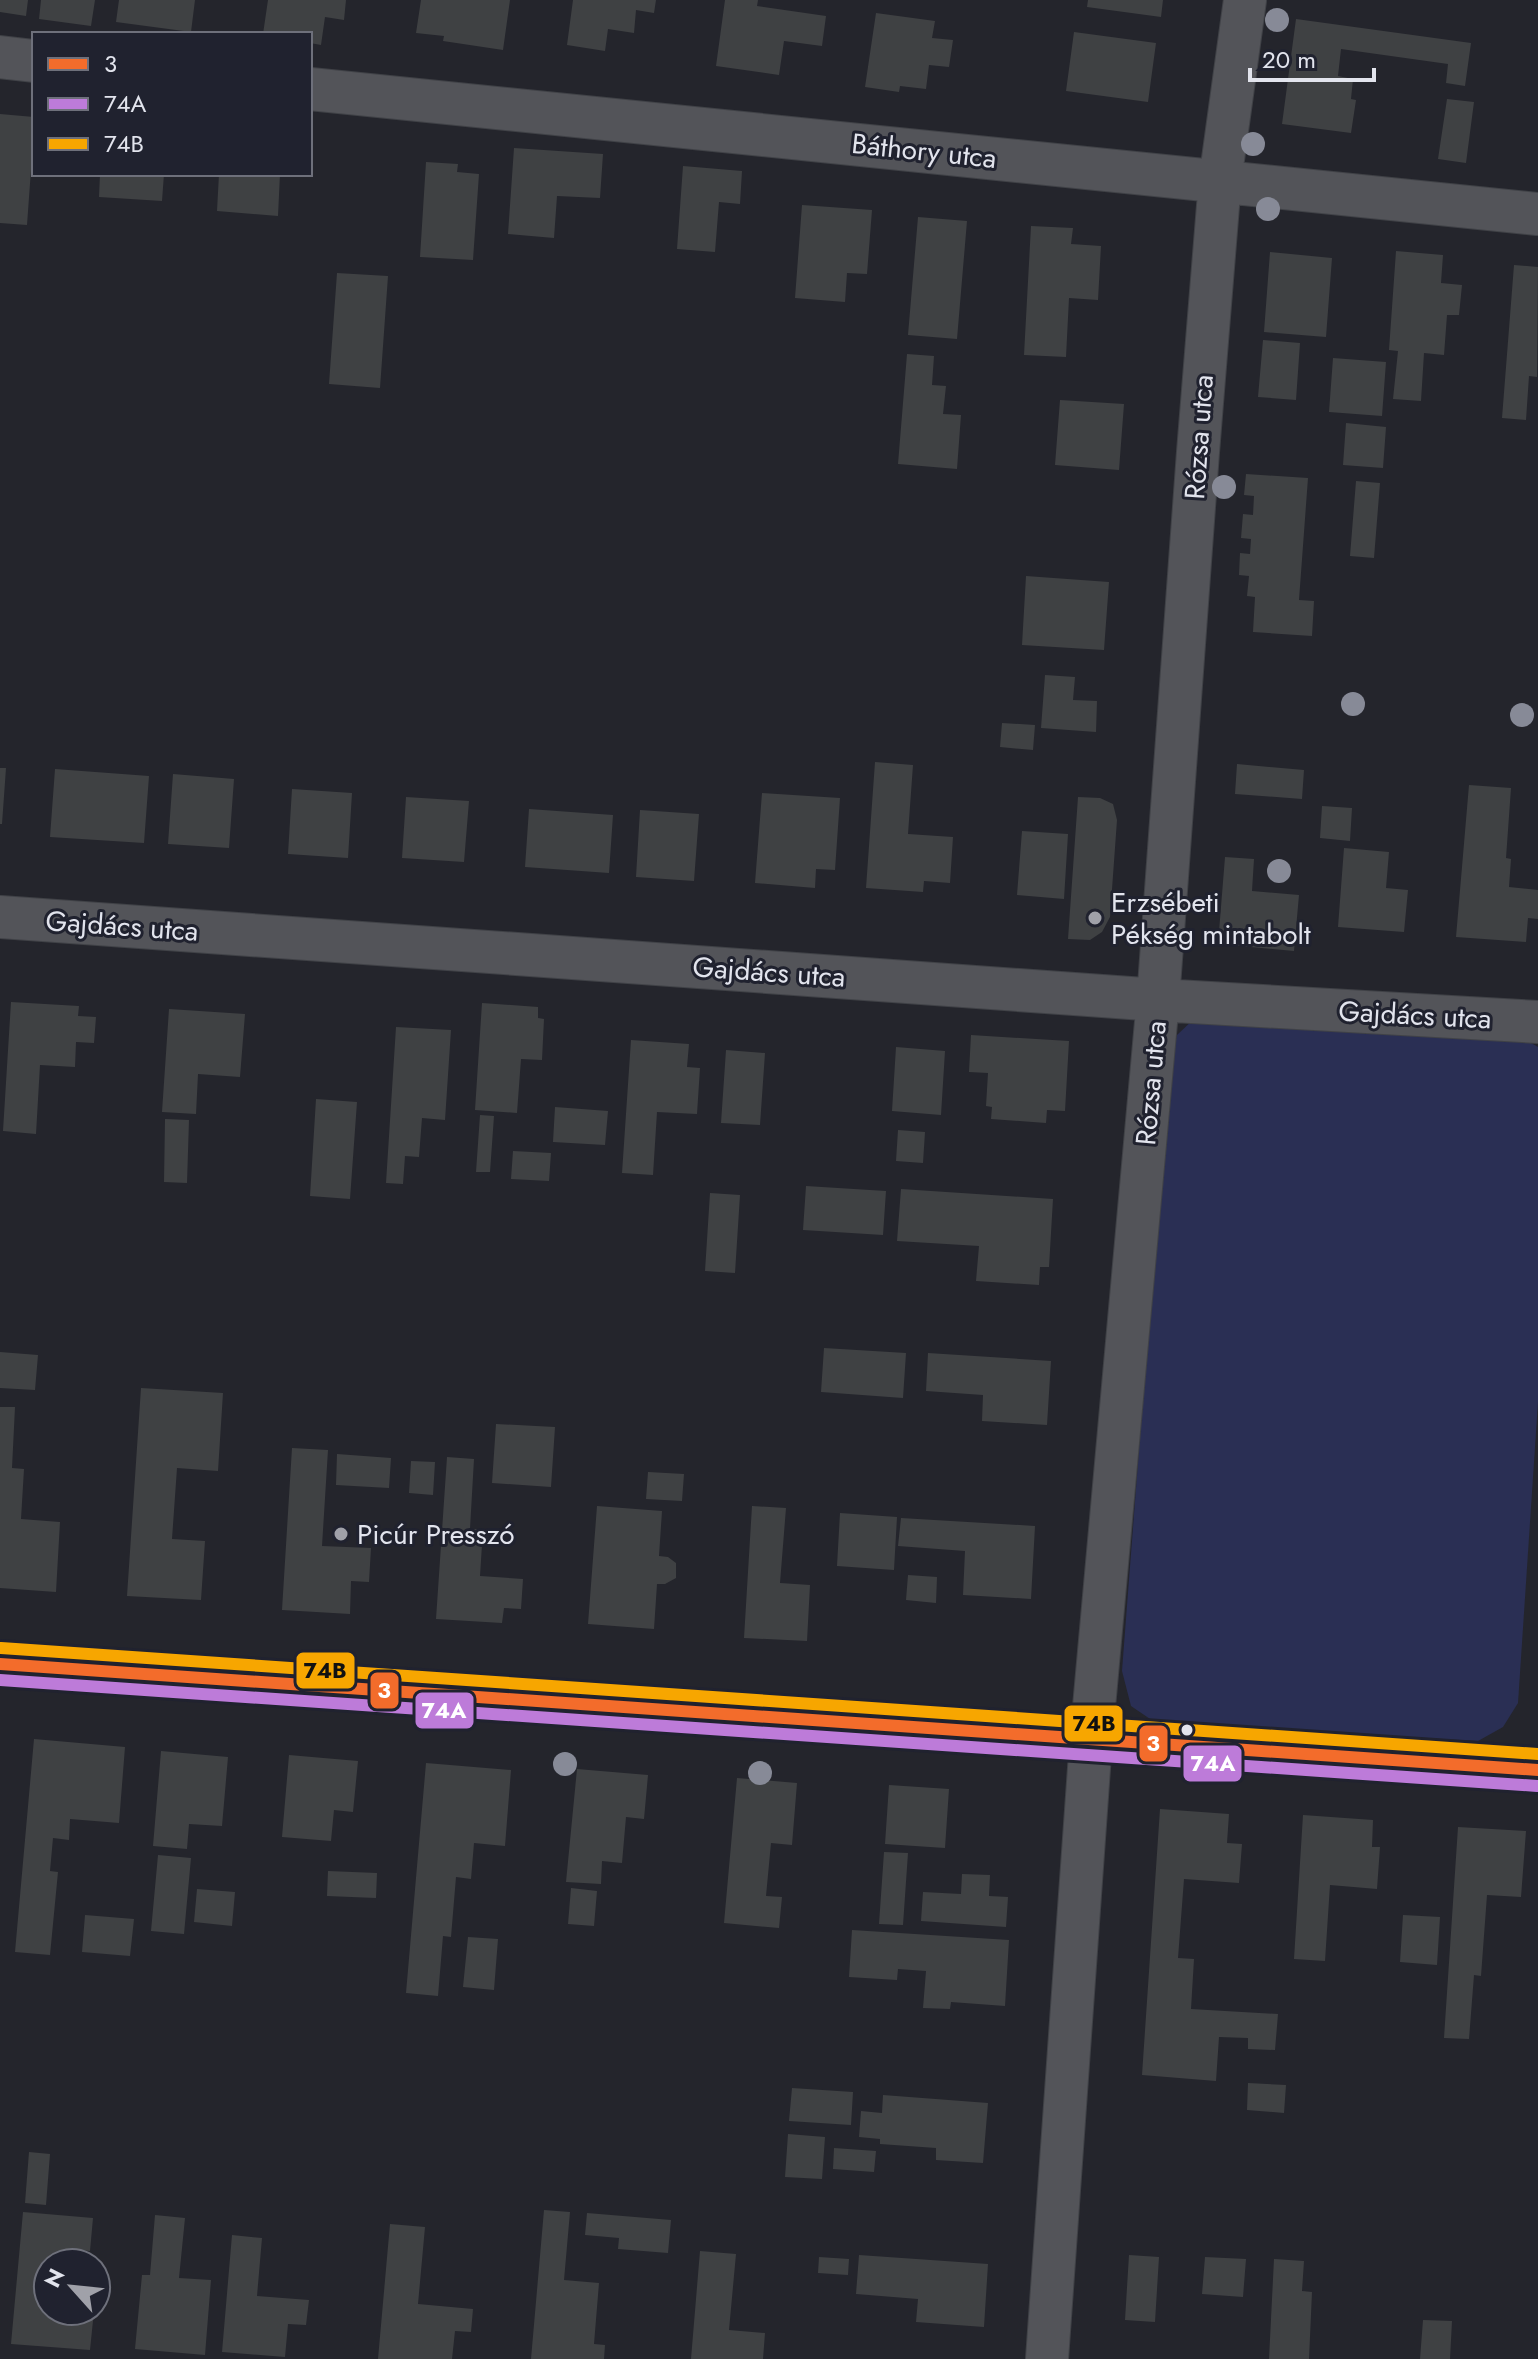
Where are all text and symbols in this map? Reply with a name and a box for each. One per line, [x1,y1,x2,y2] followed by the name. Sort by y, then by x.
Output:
[32,32,312,176] legend
[1250,32,1374,82] scale bar
[1262,42,1316,77] text: 20 m
[104,46,117,81] text: 3
[104,86,147,121] text: 74A
[850,123,998,179] street label: Báthory utca
[104,126,144,161] text: 74B
[1174,373,1224,501] street label: Rózsa utca
[1111,882,1311,955] place label: Erzsébeti Pékség mintabolt
[44,900,200,952] street label: Gajdács utca
[1086,909,1104,927] marker: Erzsébeti Pékség mintabolt
[691,946,847,998] street label: Gajdács utca
[1338,991,1492,1039] street label: Gajdács utca
[1125,1019,1177,1147] street label: Rózsa utca
[357,1514,514,1555] place label: Picúr Presszó
[332,1525,350,1543] marker: Picúr Presszó
[295,1651,356,1690] line badge: 74B
[303,1654,347,1686] text: 74B
[369,1671,400,1710] line badge: 3
[377,1674,391,1706] text: 3
[414,1691,475,1730] line badge: 74A
[422,1694,467,1726] text: 74A
[1063,1704,1124,1743] line badge: 74B
[1072,1707,1116,1739] text: 74B
[1179,1722,1195,1738] unlabelled marker
[1138,1724,1169,1763] line badge: 3
[1146,1727,1160,1759] text: 3
[1182,1744,1243,1783] line badge: 74A
[1191,1747,1236,1779] text: 74A
[32,2247,112,2327] north arrow
[36,2263,72,2293] text: N

